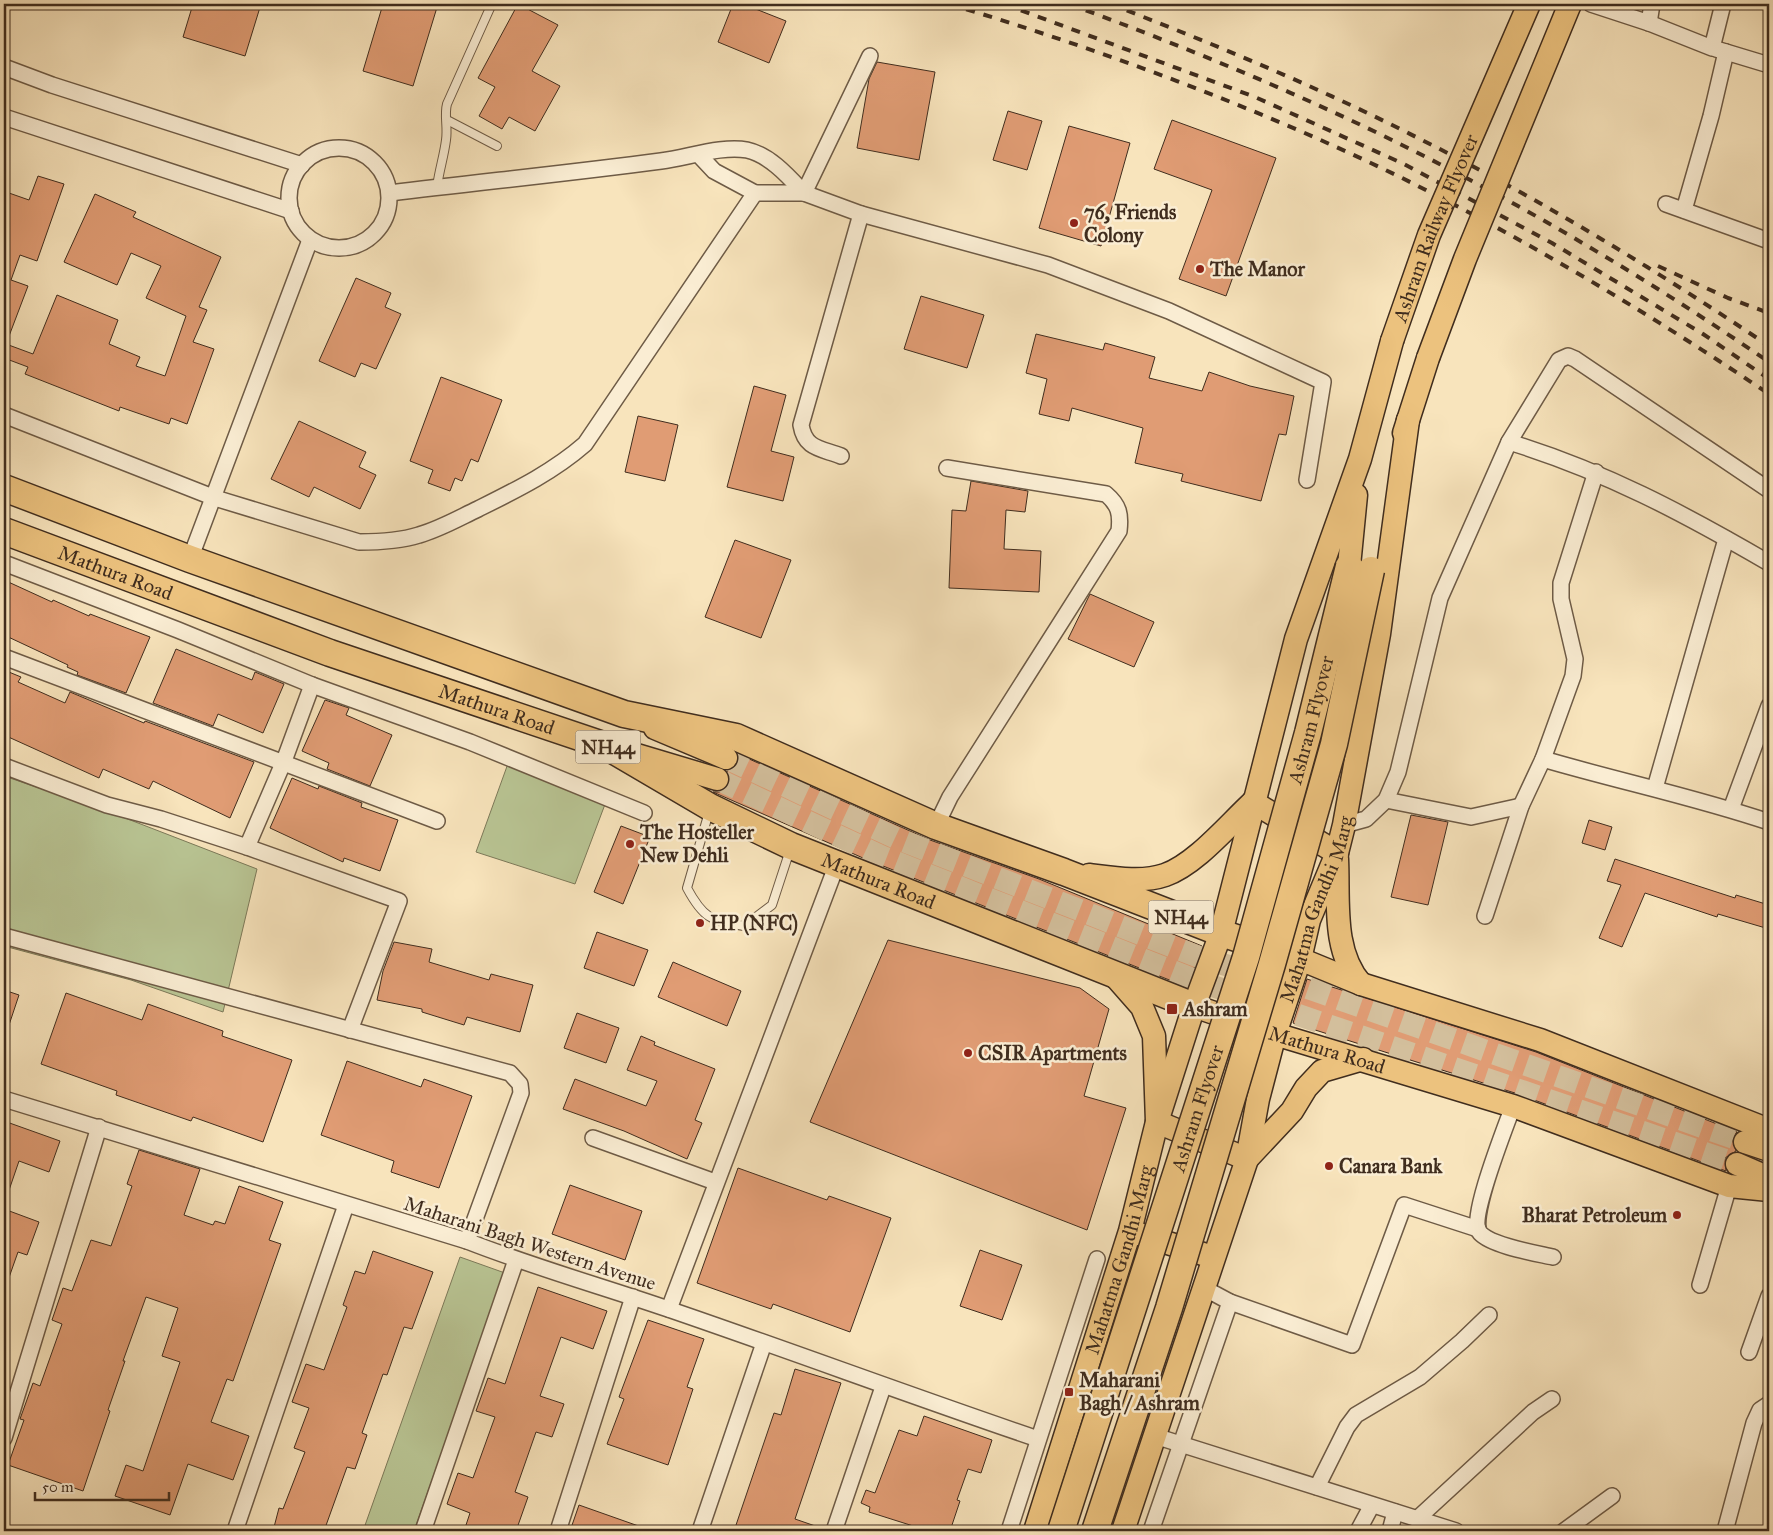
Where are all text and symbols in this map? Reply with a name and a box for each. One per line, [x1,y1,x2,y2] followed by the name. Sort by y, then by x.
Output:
[1387,130,1483,326] street label: Ashram Railway Flyover
[1084,200,1177,248] place label: 76, Friends Colony
[1068,217,1080,229] marker: 76, Friends Colony
[1209,257,1305,281] place label: The Manor
[1194,263,1206,275] marker: The Manor
[55,540,176,605] street label: Mathura Road
[1282,653,1339,788] street label: Ashram Flyover
[436,679,558,740] street label: Mathura Road
[576,730,640,764] road number: NH44
[1274,813,1359,1006] street label: Mahatma Gandhi Marg
[639,820,754,867] place label: The Hosteller New Dehli
[624,838,636,850] marker: The Hosteller New Dehli
[818,847,939,914] street label: Mathura Road
[1148,900,1214,934] road number: NH44
[710,911,798,936] place label: HP (NFC)
[694,917,706,929] marker: HP (NFC)
[1181,997,1248,1021] place label: Ashram
[1165,1002,1179,1016] marker: Ashram
[1266,1021,1388,1079] street label: Mathura Road
[978,1041,1127,1066] place label: CSIR Apartments
[1165,1042,1229,1176] street label: Ashram Flyover
[962,1047,974,1059] marker: CSIR Apartments
[1339,1154,1443,1178] place label: Canara Bank
[1323,1160,1335,1172] marker: Canara Bank
[1080,1162,1159,1357] street label: Mahatma Gandhi Marg
[401,1191,659,1296] street label: Maharani Bagh Western Avenue
[1522,1203,1667,1227] place label: Bharat Petroleum
[1671,1209,1683,1221] marker: Bharat Petroleum
[1079,1368,1200,1416] place label: Maharani Bagh / Ashram
[1063,1386,1075,1398] marker: Maharani Bagh / Ashram
[35,1470,169,1502] scale bar
[42,1478,74,1496] text: 50 m

